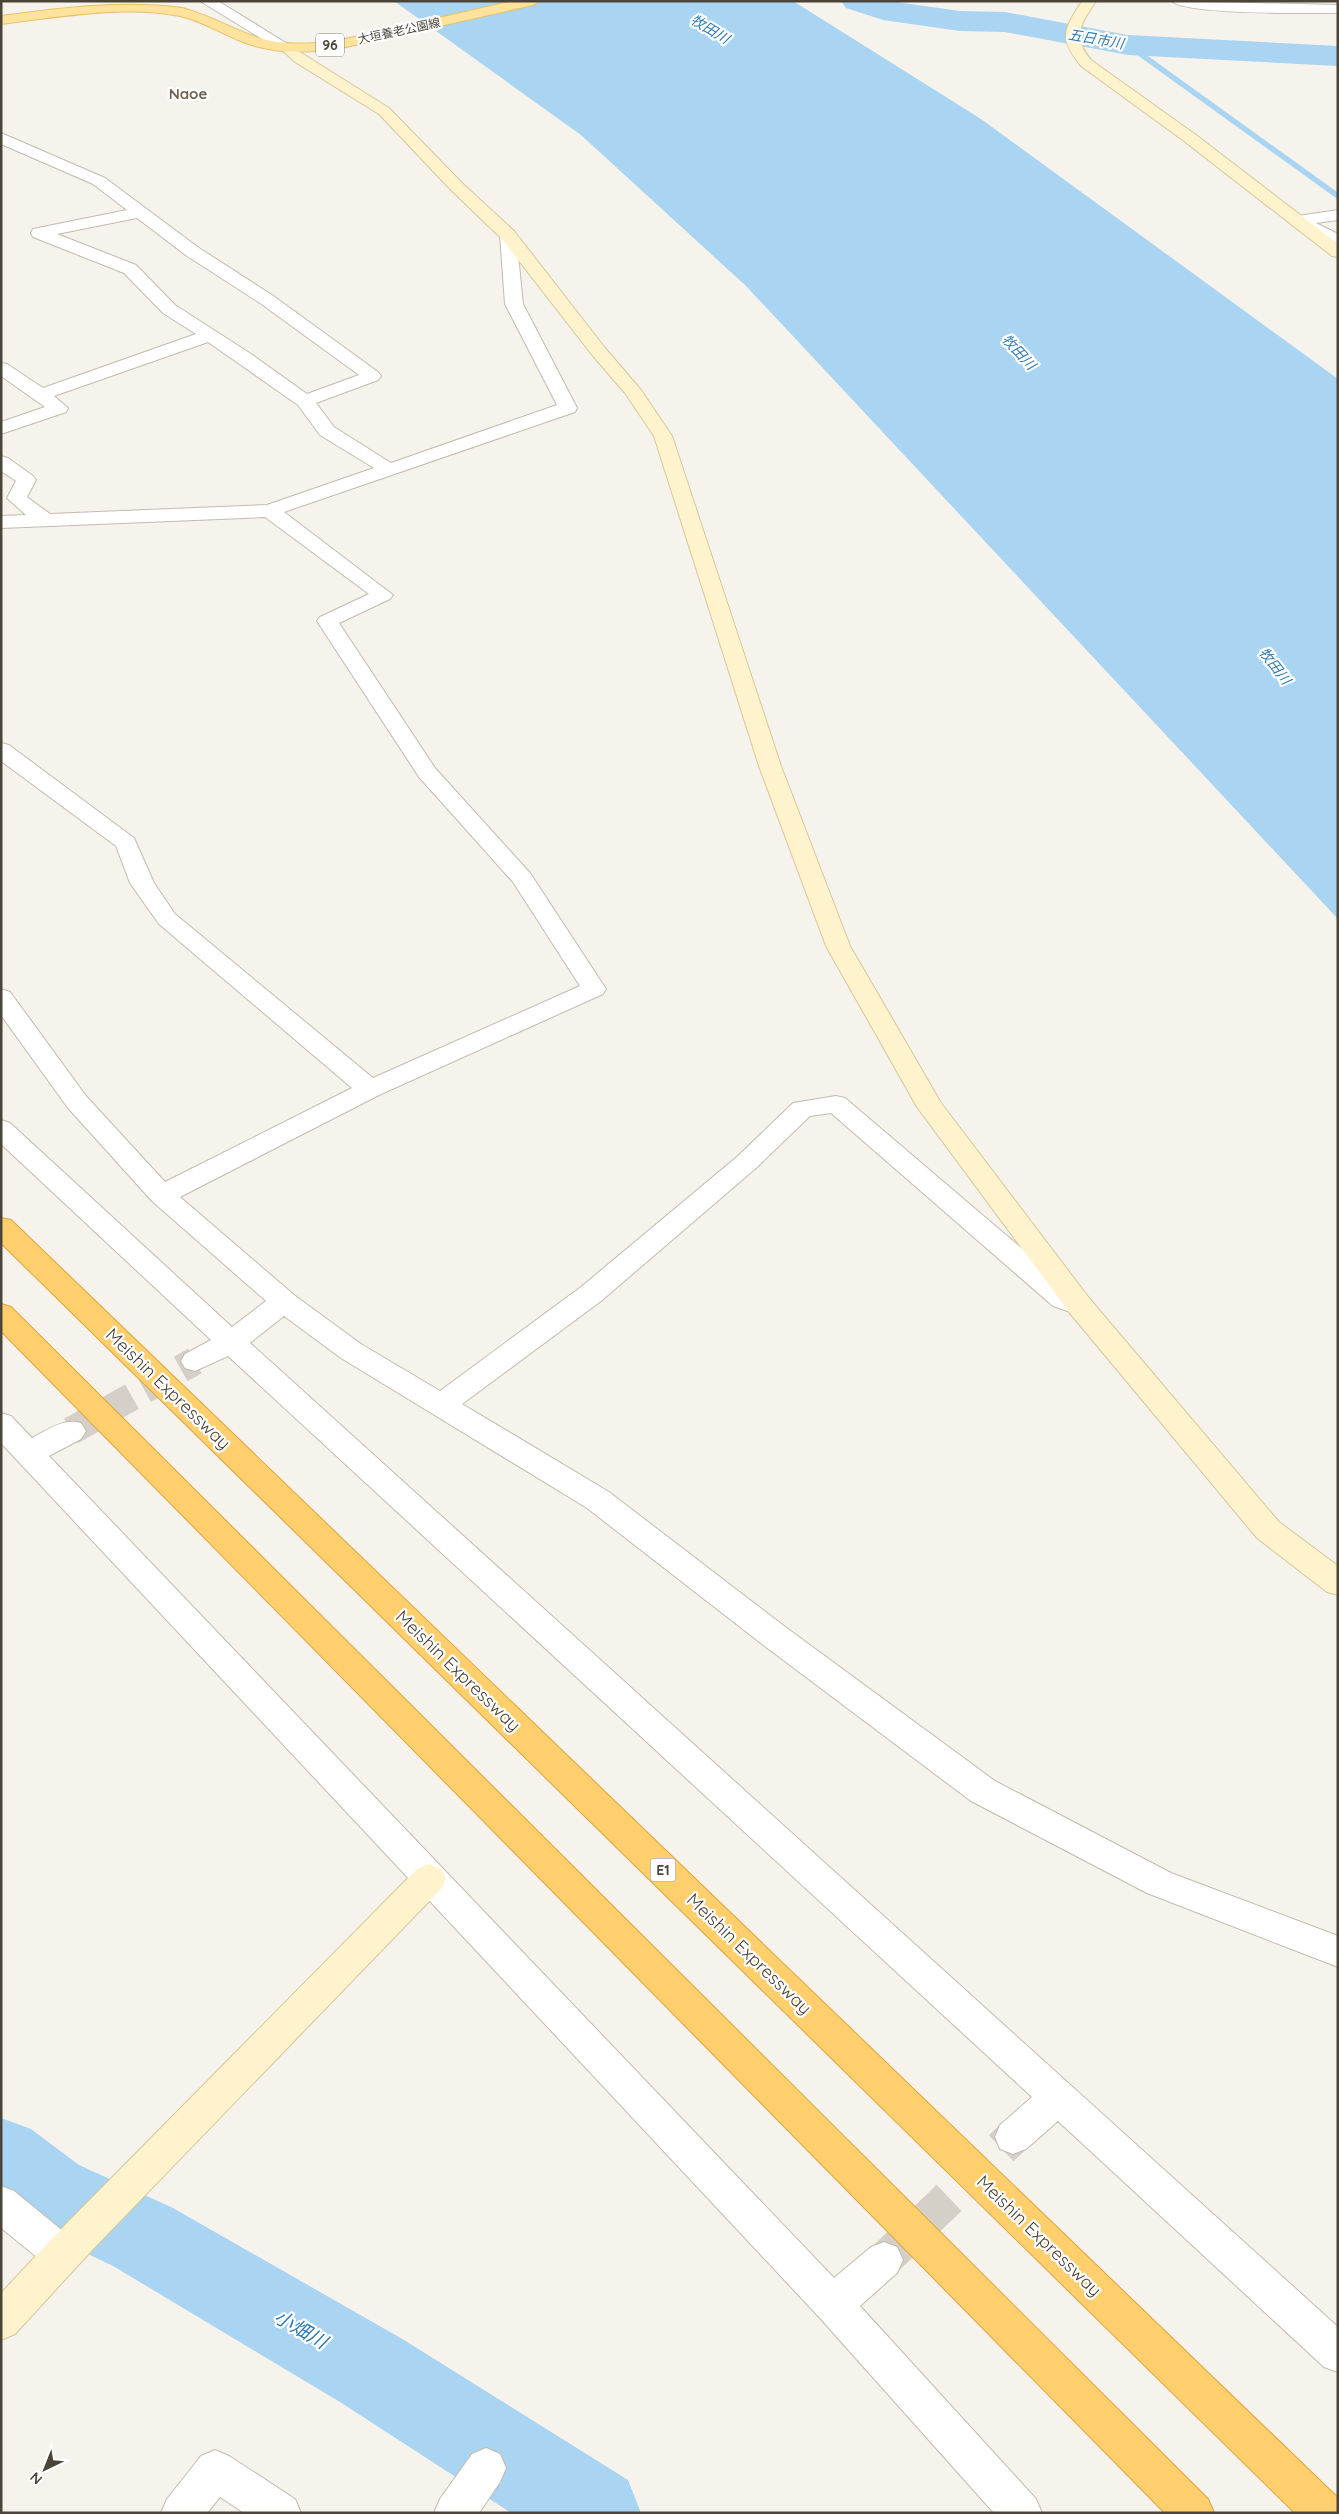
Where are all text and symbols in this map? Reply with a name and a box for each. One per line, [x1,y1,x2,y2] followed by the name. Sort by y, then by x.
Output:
[687,10,734,49] water label: 牧田川
[356,14,442,47] street label: 大垣養老公園線
[1067,25,1127,53] water label: 五日市川
[316,34,344,56] road number: 96
[169,84,207,103] district label: Naoe
[998,331,1041,375] water label: 牧田川
[1255,644,1296,690] water label: 牧田川
[101,1323,236,1454] street label: Meishin Expressway
[391,1605,526,1736] street label: Meishin Expressway
[650,1858,676,1882] road number: E1
[682,1888,817,2019] street label: Meishin Expressway
[972,2170,1107,2301] street label: Meishin Expressway
[270,2304,333,2355] water label: 小畑川
[20,2444,70,2494] north arrow
[26,2468,46,2489] text: N

